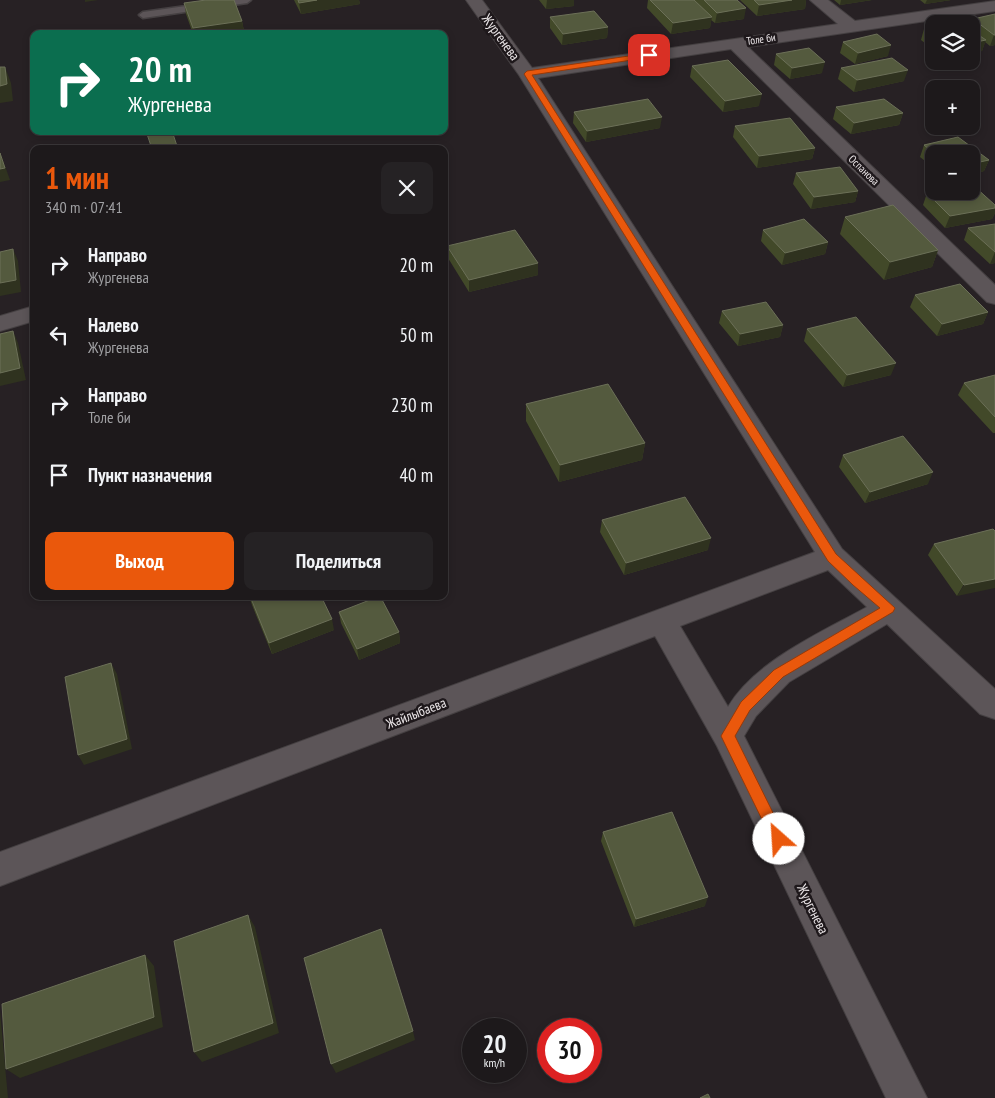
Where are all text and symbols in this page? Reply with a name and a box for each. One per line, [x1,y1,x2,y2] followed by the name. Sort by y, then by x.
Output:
[477,9,524,64] street label: Жургенева
[925,15,980,200] map controls
[925,15,980,70] button: layers
[745,30,777,48] street label: Толе би
[628,34,670,76] pin
[635,41,663,69] icon: arrive
[128,46,192,92] text: 20 m
[45,50,110,115] icon: right
[925,80,980,135] button: +
[128,90,212,118] text: Жургенева
[925,145,980,200] button: −
[846,152,882,188] street label: Оспанова
[45,158,109,197] text: 1 мин
[381,162,433,214] button: close
[45,197,123,217] text: 340 m · 07:41
[88,243,147,267] text: Направо
[45,251,73,279] icon: right
[400,253,433,277] text: 20 m
[88,267,149,287] text: Жургенева
[88,313,139,337] text: Налево
[45,321,73,349] icon: left
[400,323,433,347] text: 50 m
[88,337,149,357] text: Жургенева
[88,383,147,407] text: Направо
[45,391,73,419] icon: right
[391,393,433,417] text: 230 m
[88,407,131,427] text: Толе би
[45,461,73,489] icon: arrive
[88,463,212,487] text: Пункт назначения
[400,463,433,487] text: 40 m
[45,532,234,590] button: Выход
[244,532,433,590] button: Поделиться
[383,693,449,733] street label: Жайлыбаева
[752,812,804,864] position arrow
[793,880,833,937] street label: Жургенева
[537,1018,602,1083] speed limit sign: 30
[483,1028,506,1060] text: 20
[484,1055,505,1070] text: km/h

